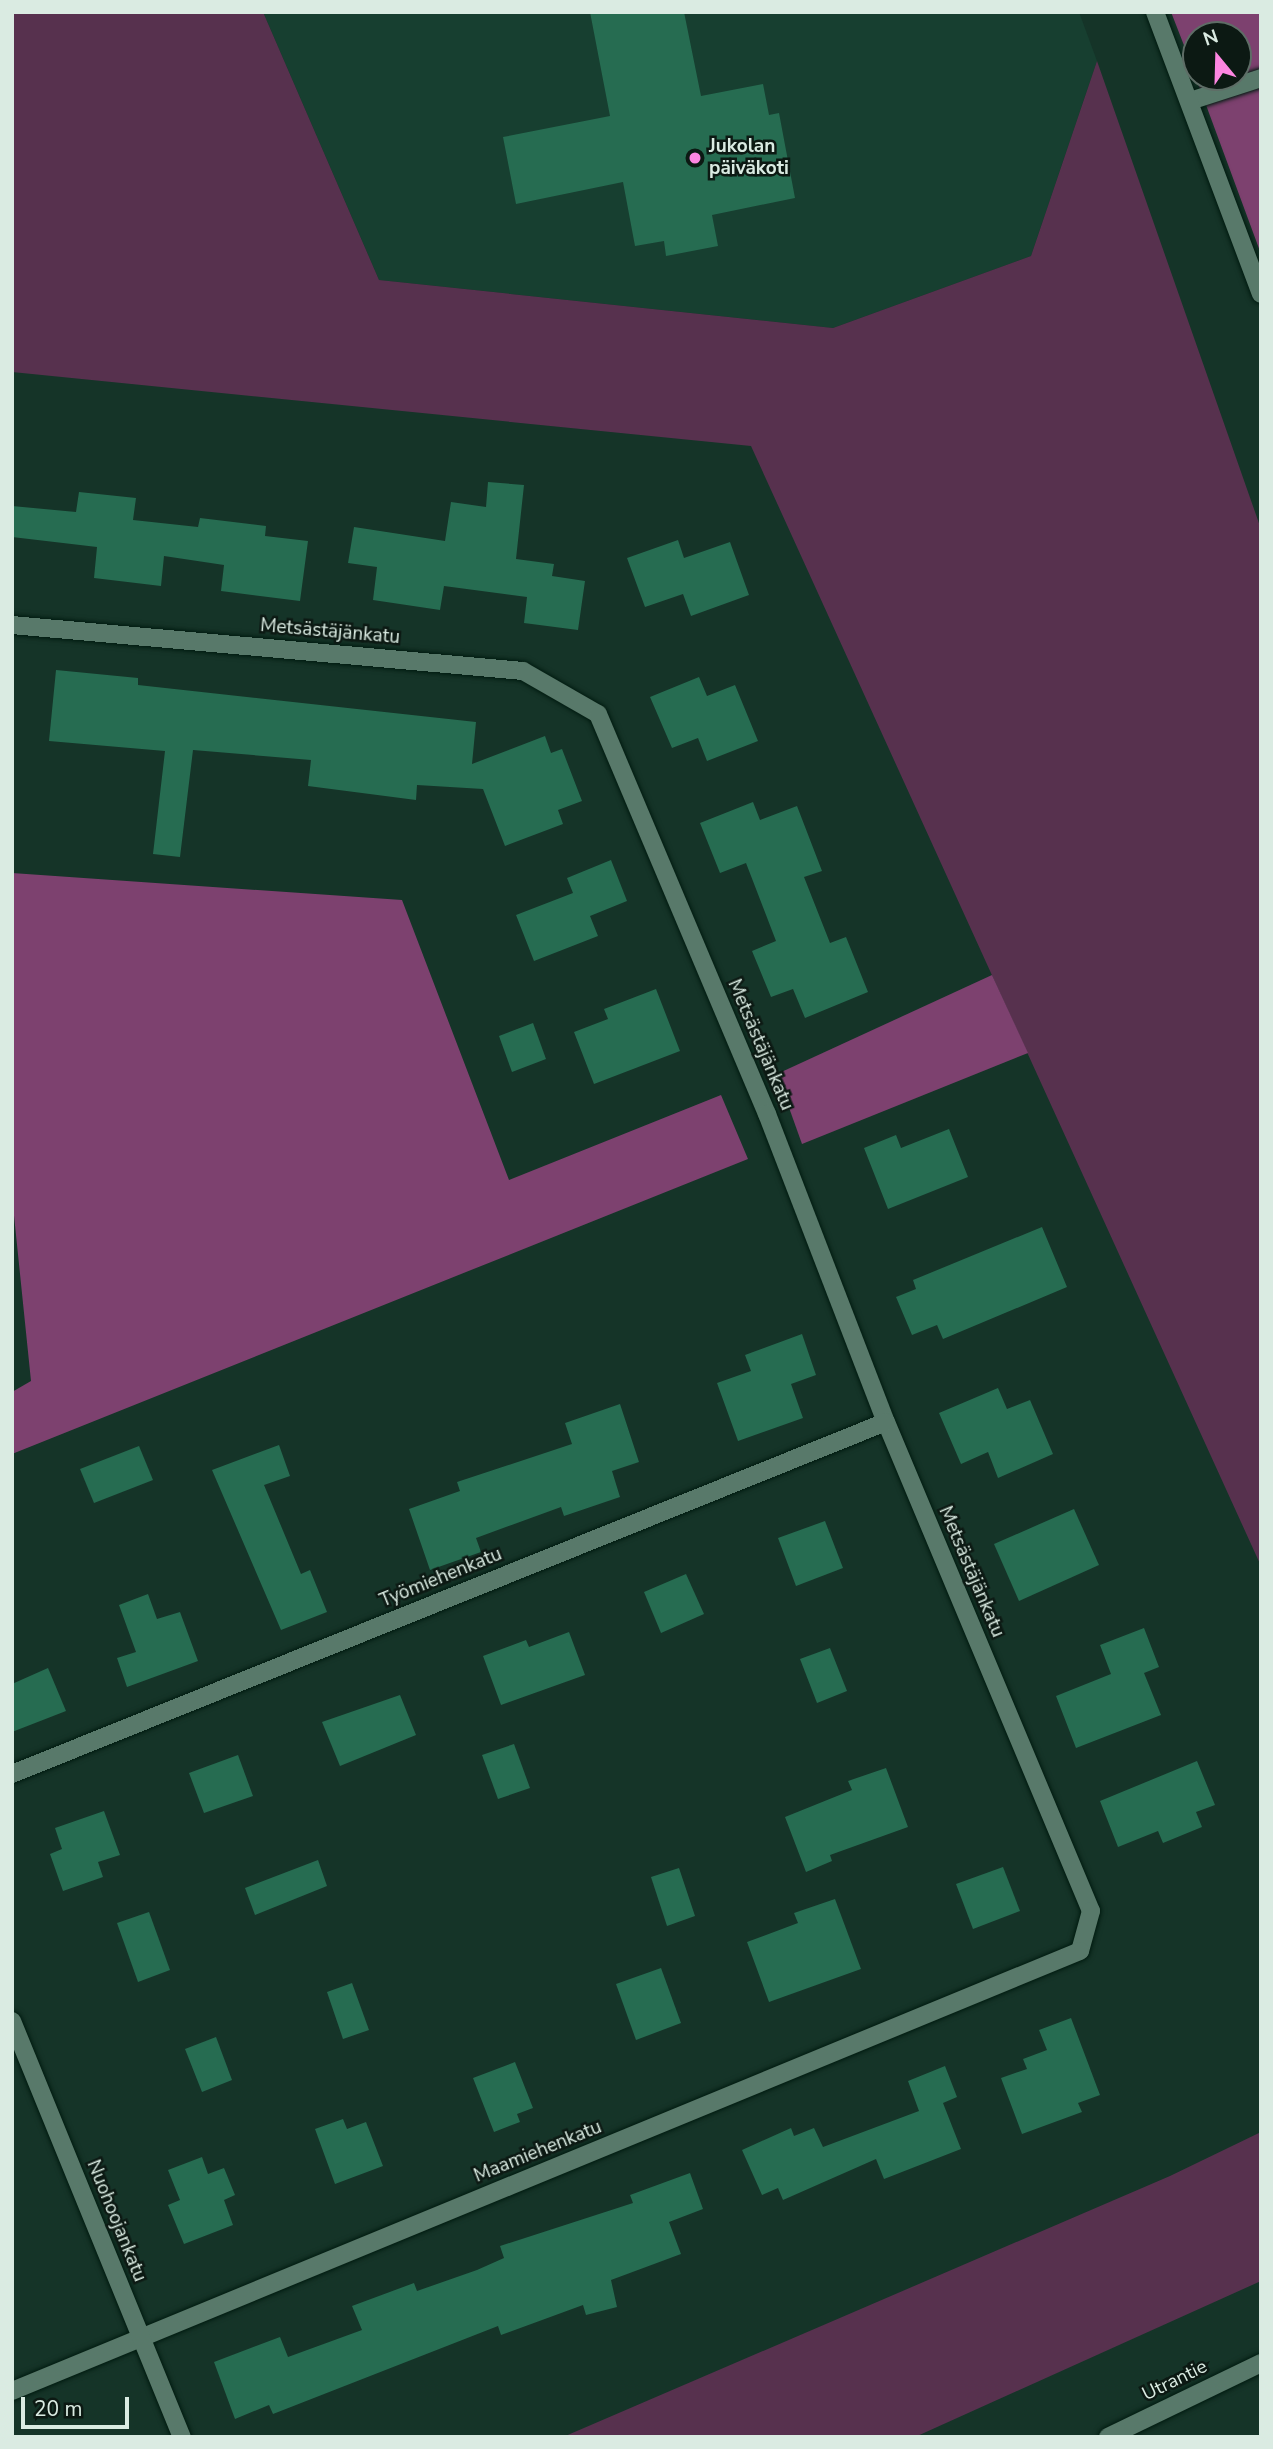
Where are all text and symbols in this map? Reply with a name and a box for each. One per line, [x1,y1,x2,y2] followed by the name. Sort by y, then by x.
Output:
[1182,21,1252,91] north arrow
[1200,23,1222,53] text: N
[709,136,789,180] place label: Jukolan päiväkoti
[687,150,703,166] marker: Jukolan päiväkoti
[259,615,401,649] street label: Metsästäjänkatu
[722,976,798,1114] street label: Metsästäjänkatu
[933,1503,1009,1641] street label: Metsästäjänkatu
[377,1543,505,1613] street label: Työmiehenkatu
[471,2116,605,2188] street label: Maamiehenkatu
[81,2157,151,2285] street label: Nuohoojankatu
[1139,2356,1211,2406] street label: Utrantie
[24,2382,133,2426] scale bar
[34,2395,83,2423] text: 20 m

